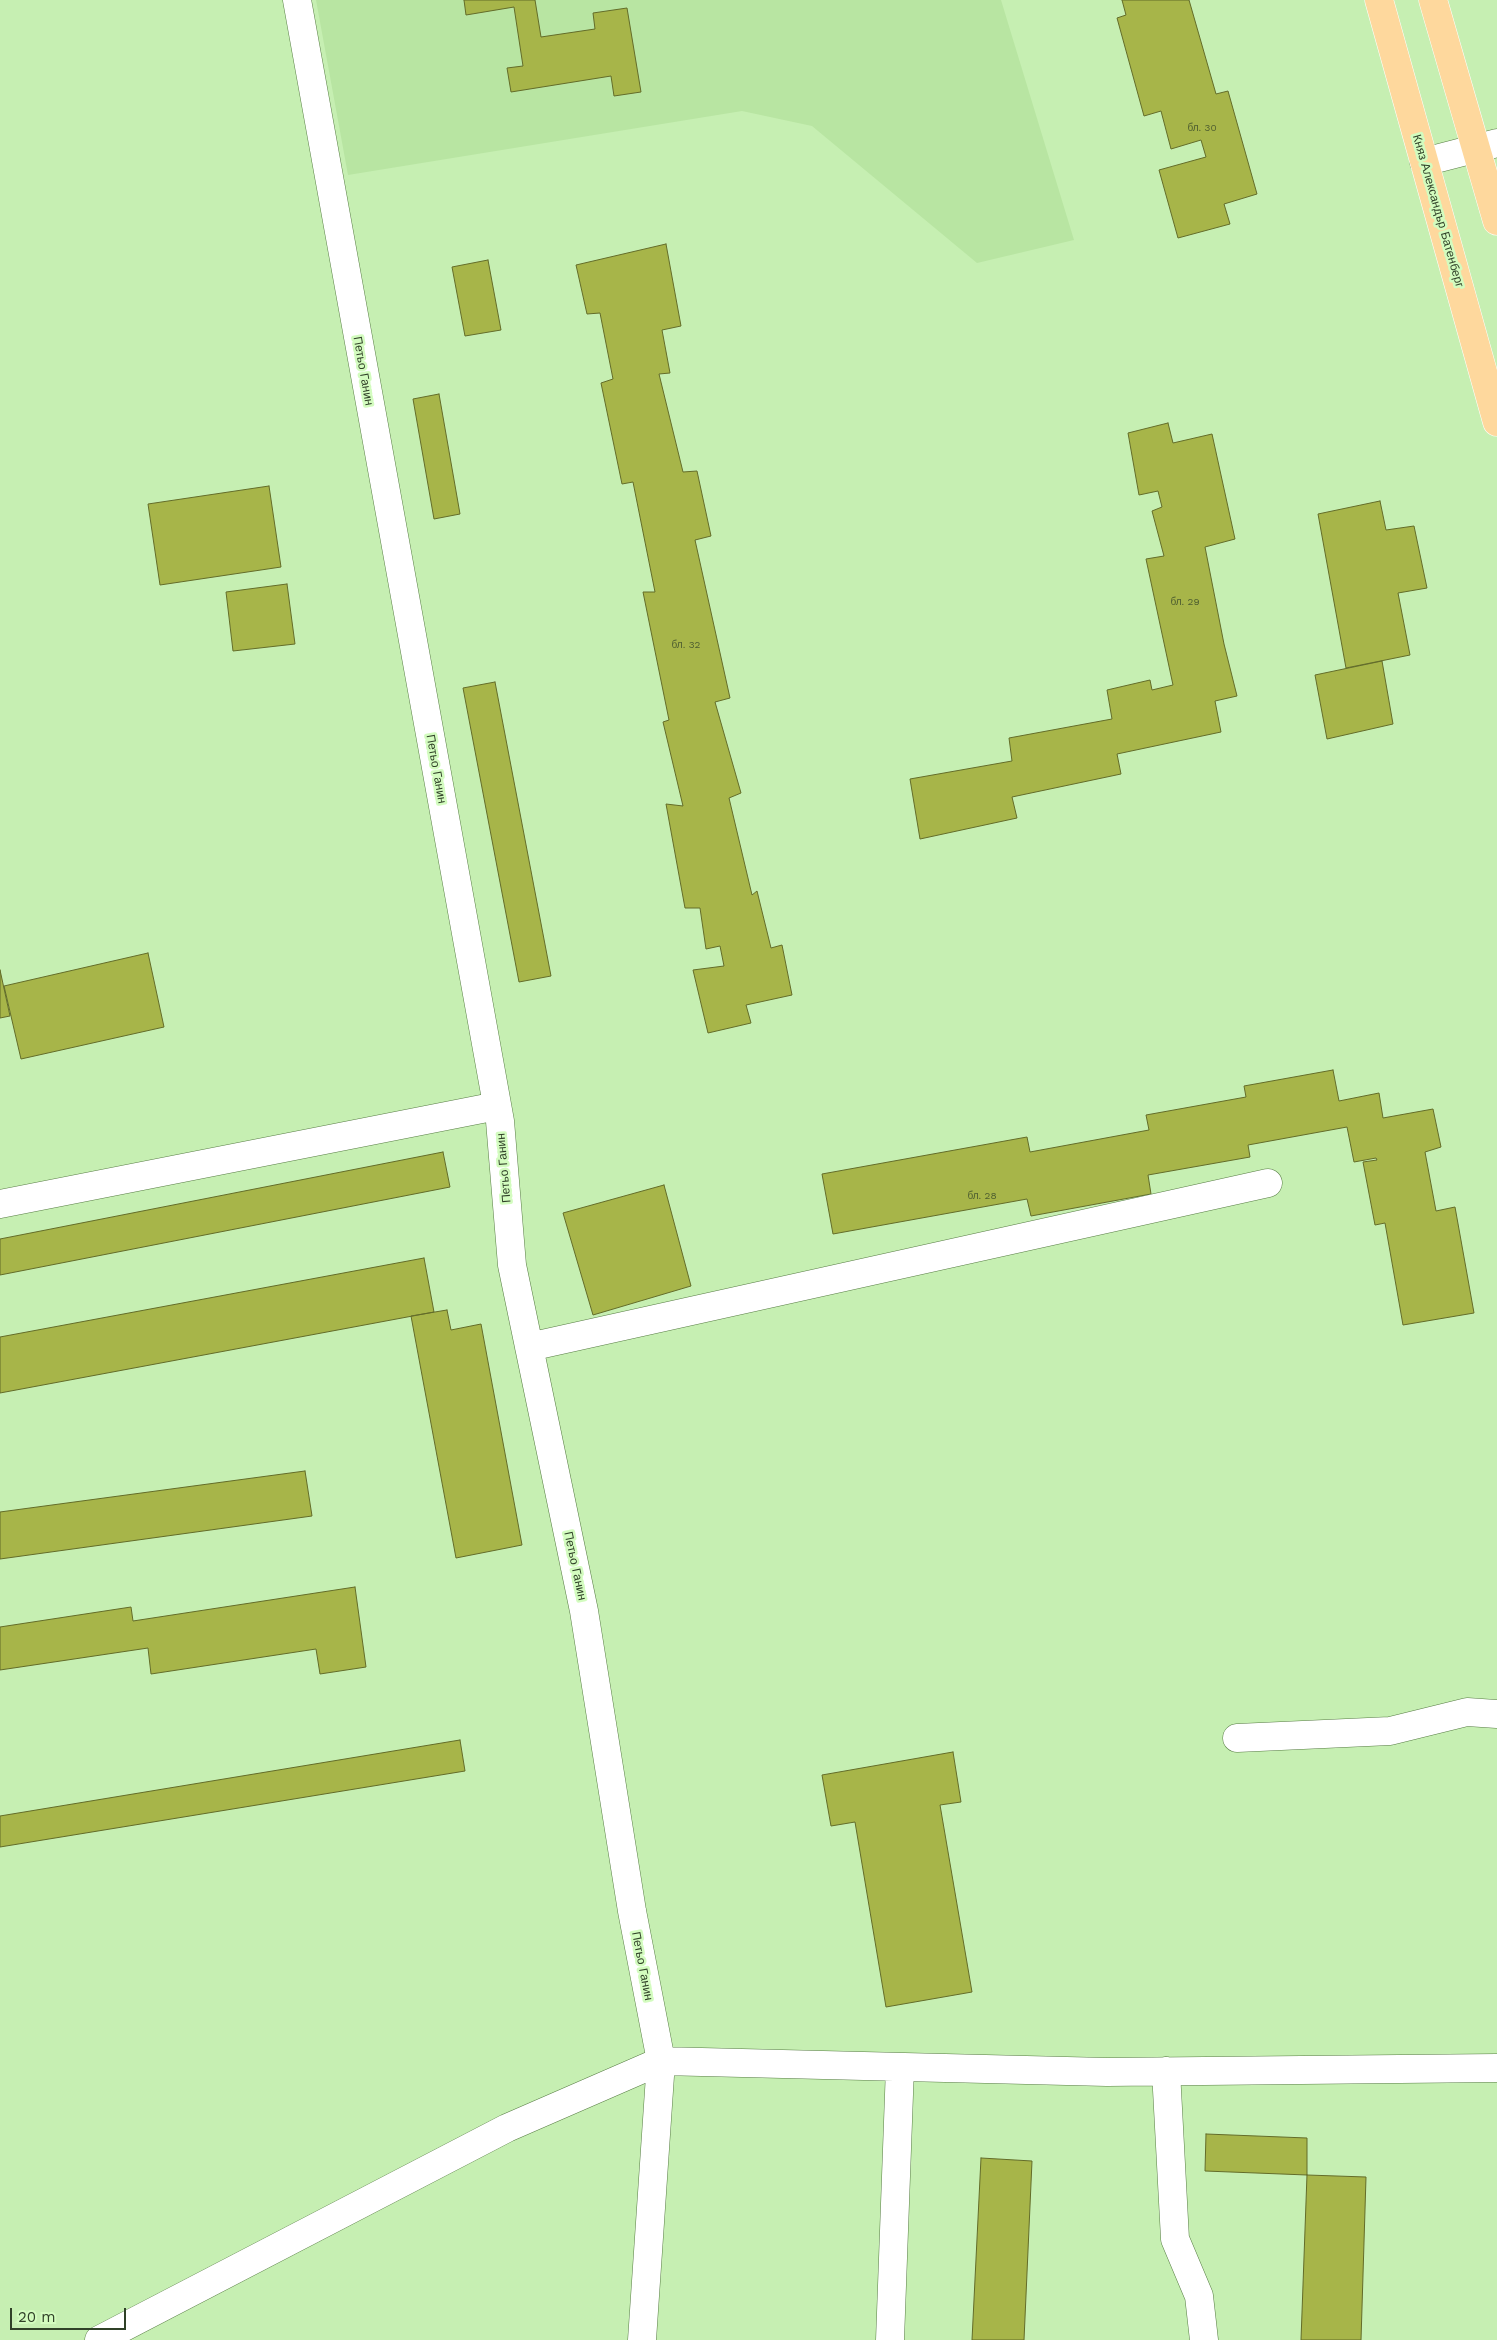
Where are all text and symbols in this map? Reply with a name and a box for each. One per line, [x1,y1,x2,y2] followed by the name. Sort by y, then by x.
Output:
[1187,122,1217,134] house number: бл. 30
[1409,133,1467,289] street label: Княз Александър Батенберг
[350,335,376,407] street label: Петьо Ганин
[1170,596,1200,608] house number: бл. 29
[672,639,700,651] house number: бл. 32
[423,733,449,805] street label: Петьо Ганин
[494,1133,514,1203] street label: Петьо Ганин
[967,1190,997,1202] house number: бл. 28
[561,1530,589,1602] street label: Петьо Ганин
[628,1930,656,2002] street label: Петьо Ганин
[12,2298,129,2330] scale bar
[18,2308,56,2326] text: 20 m

